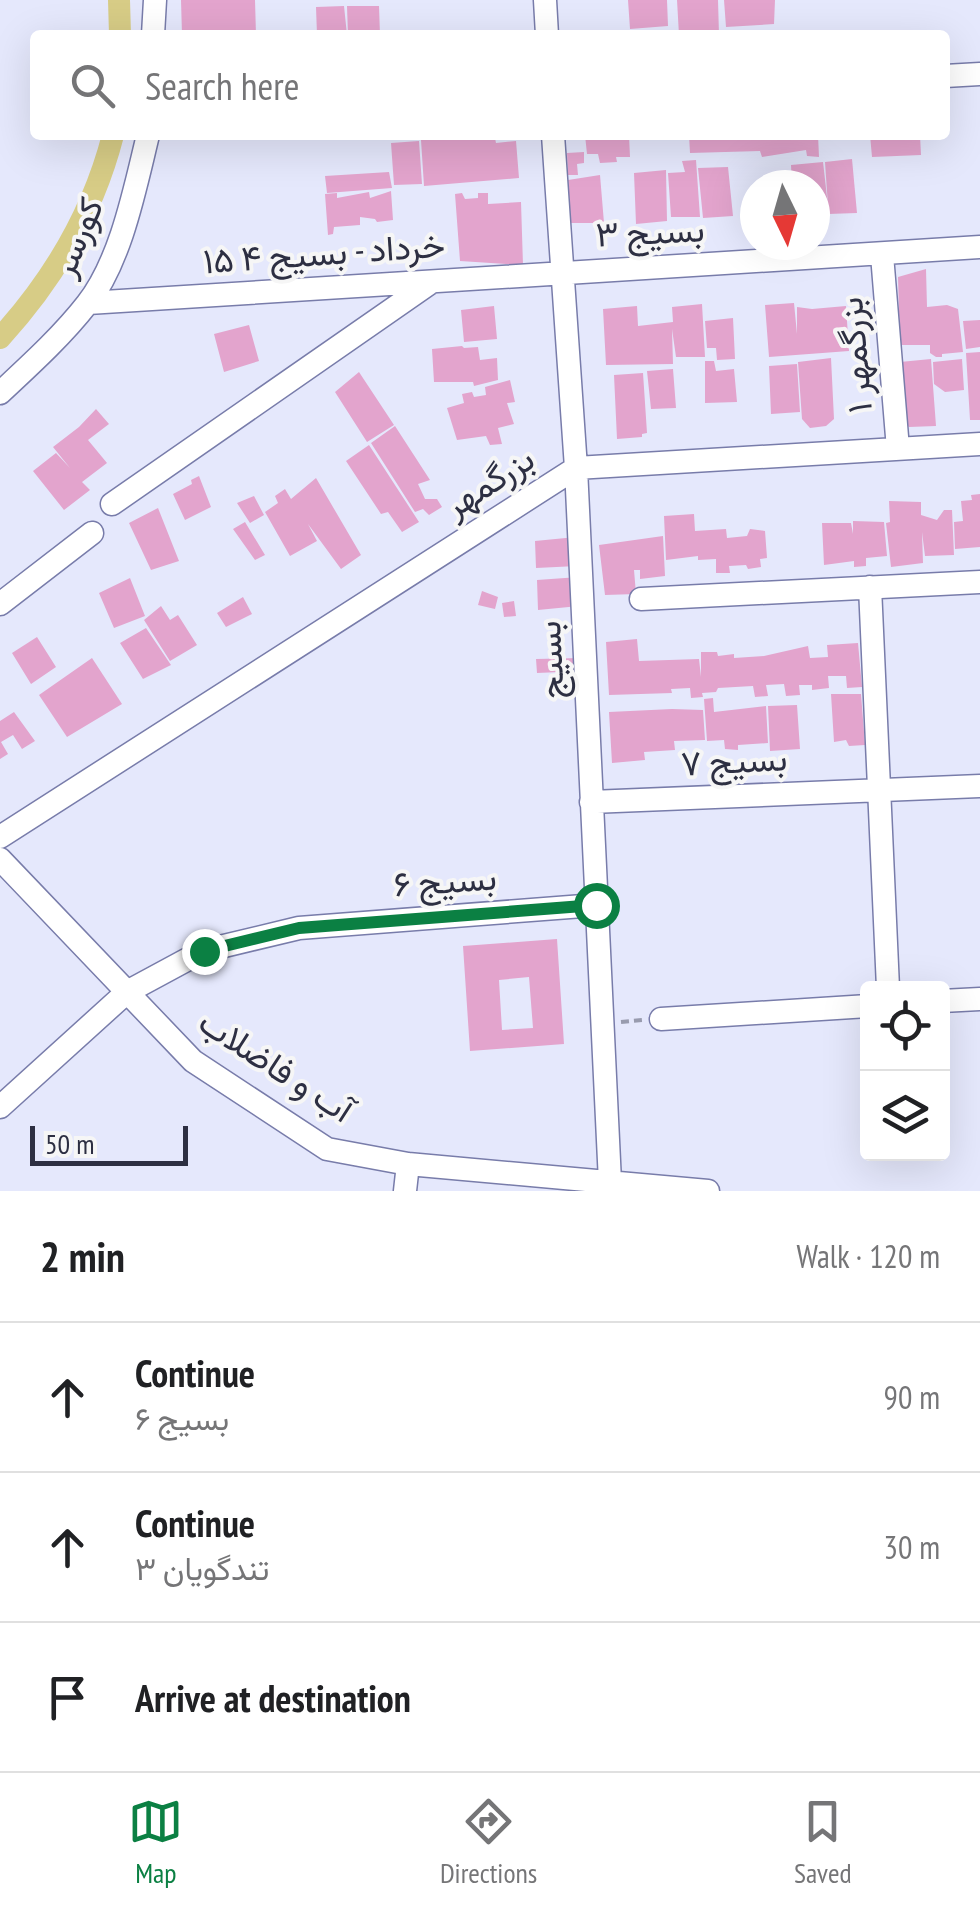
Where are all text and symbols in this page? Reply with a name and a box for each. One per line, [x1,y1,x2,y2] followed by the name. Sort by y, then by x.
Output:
[30,30,950,140] search box
[65,58,120,113] icon: search
[145,61,299,110] text: Search here
[740,170,830,260] north arrow
[39,190,113,284] street label: کورسر
[594,205,706,259] street label: بسیج ۳
[201,221,447,285] street label: ۱۵ خرداد - بسیج ۴
[826,295,882,415] street label: بزرگمهر ۱
[434,435,542,528] street label: بزرگمهر
[524,620,576,700] street label: بسیج
[680,734,788,788] street label: بسیج ۷
[392,853,498,909] street label: بسیج ۶
[574,883,620,929] route start
[182,929,228,975] route end
[860,981,950,1161] map controls
[860,981,950,1071] button: locate
[191,998,365,1134] street label: آب و فاضلاب
[860,1071,950,1161] button: layers
[30,1121,188,1166] scale bar
[45,1125,94,1162] text: 50 m
[40,1229,125,1284] text: 2 min
[796,1235,940,1277] text: Walk · 120 m
[135,1348,255,1397] text: Continue
[40,1370,95,1425] icon: ahead
[884,1376,940,1418] text: 90 m
[135,1397,229,1439] text: بسیج ۶
[135,1498,255,1547] text: Continue
[40,1520,95,1575] icon: ahead
[884,1526,940,1568] text: 30 m
[135,1547,269,1589] text: تندگویان ۳
[40,1670,95,1725] icon: arrive
[135,1673,411,1722] text: Arrive at destination
[128,1794,183,1891] tab: Map
[440,1794,537,1891] tab: Directions
[794,1794,852,1891] tab: Saved

